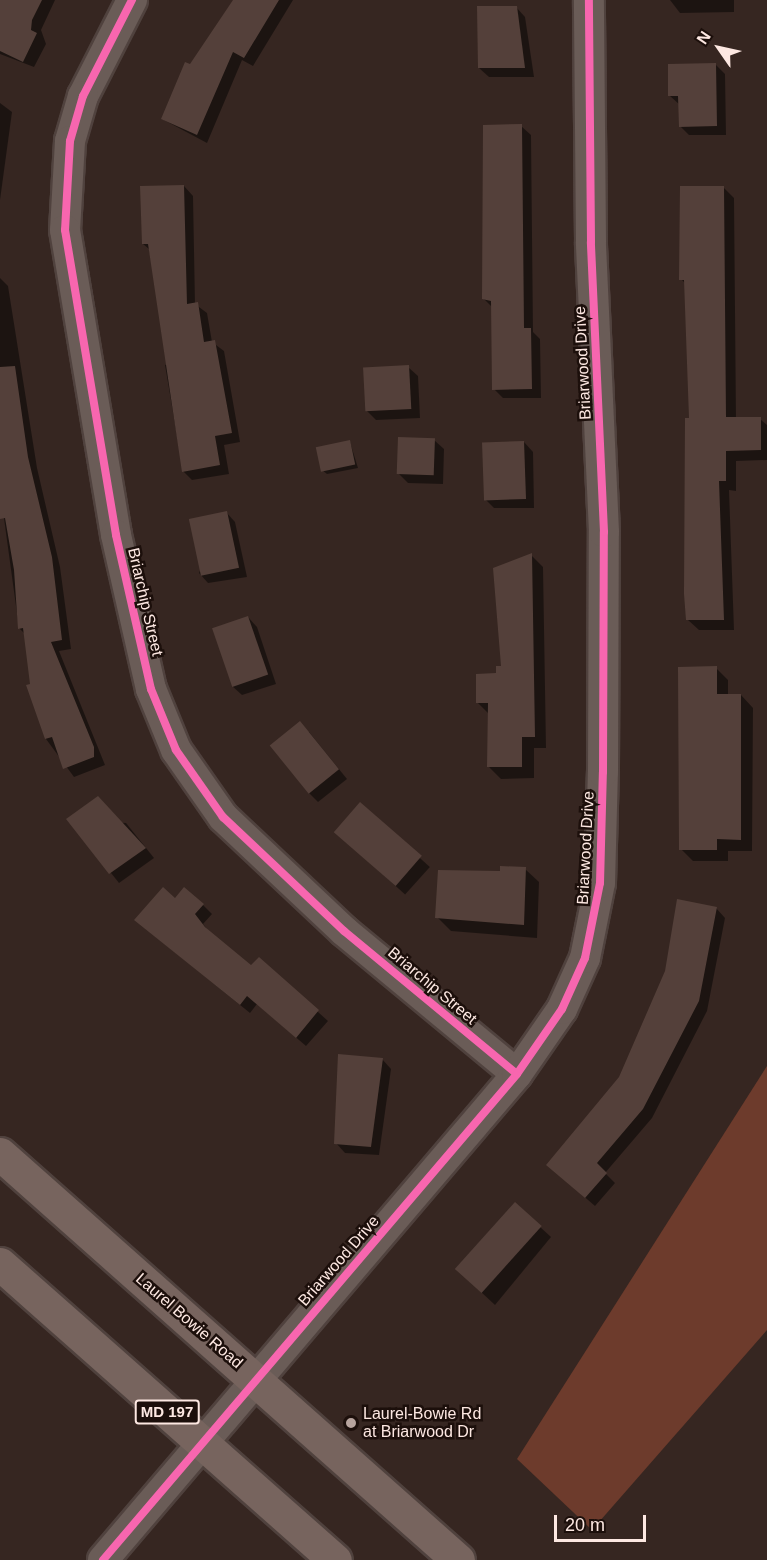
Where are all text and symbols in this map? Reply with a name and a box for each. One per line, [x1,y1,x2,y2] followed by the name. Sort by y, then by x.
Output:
[689,18,749,78] north arrow
[693,28,714,47] text: N
[570,306,596,420] street label: Briarwood Drive
[123,546,167,658] street label: Briarchip Street
[573,791,599,905] street label: Briarwood Drive
[384,943,480,1029] street label: Briarchip Street
[294,1212,384,1310] street label: Briarwood Drive
[132,1269,246,1373] street label: Laurel Bowie Road
[134,1400,200,1424] road number: MD 197
[363,1404,481,1442] place label: Laurel-Bowie Rd at Briarwood Dr
[344,1416,358,1430] marker: Laurel-Bowie Rd at Briarwood Dr
[557,1503,648,1541] scale bar
[565,1515,605,1535] text: 20 m

